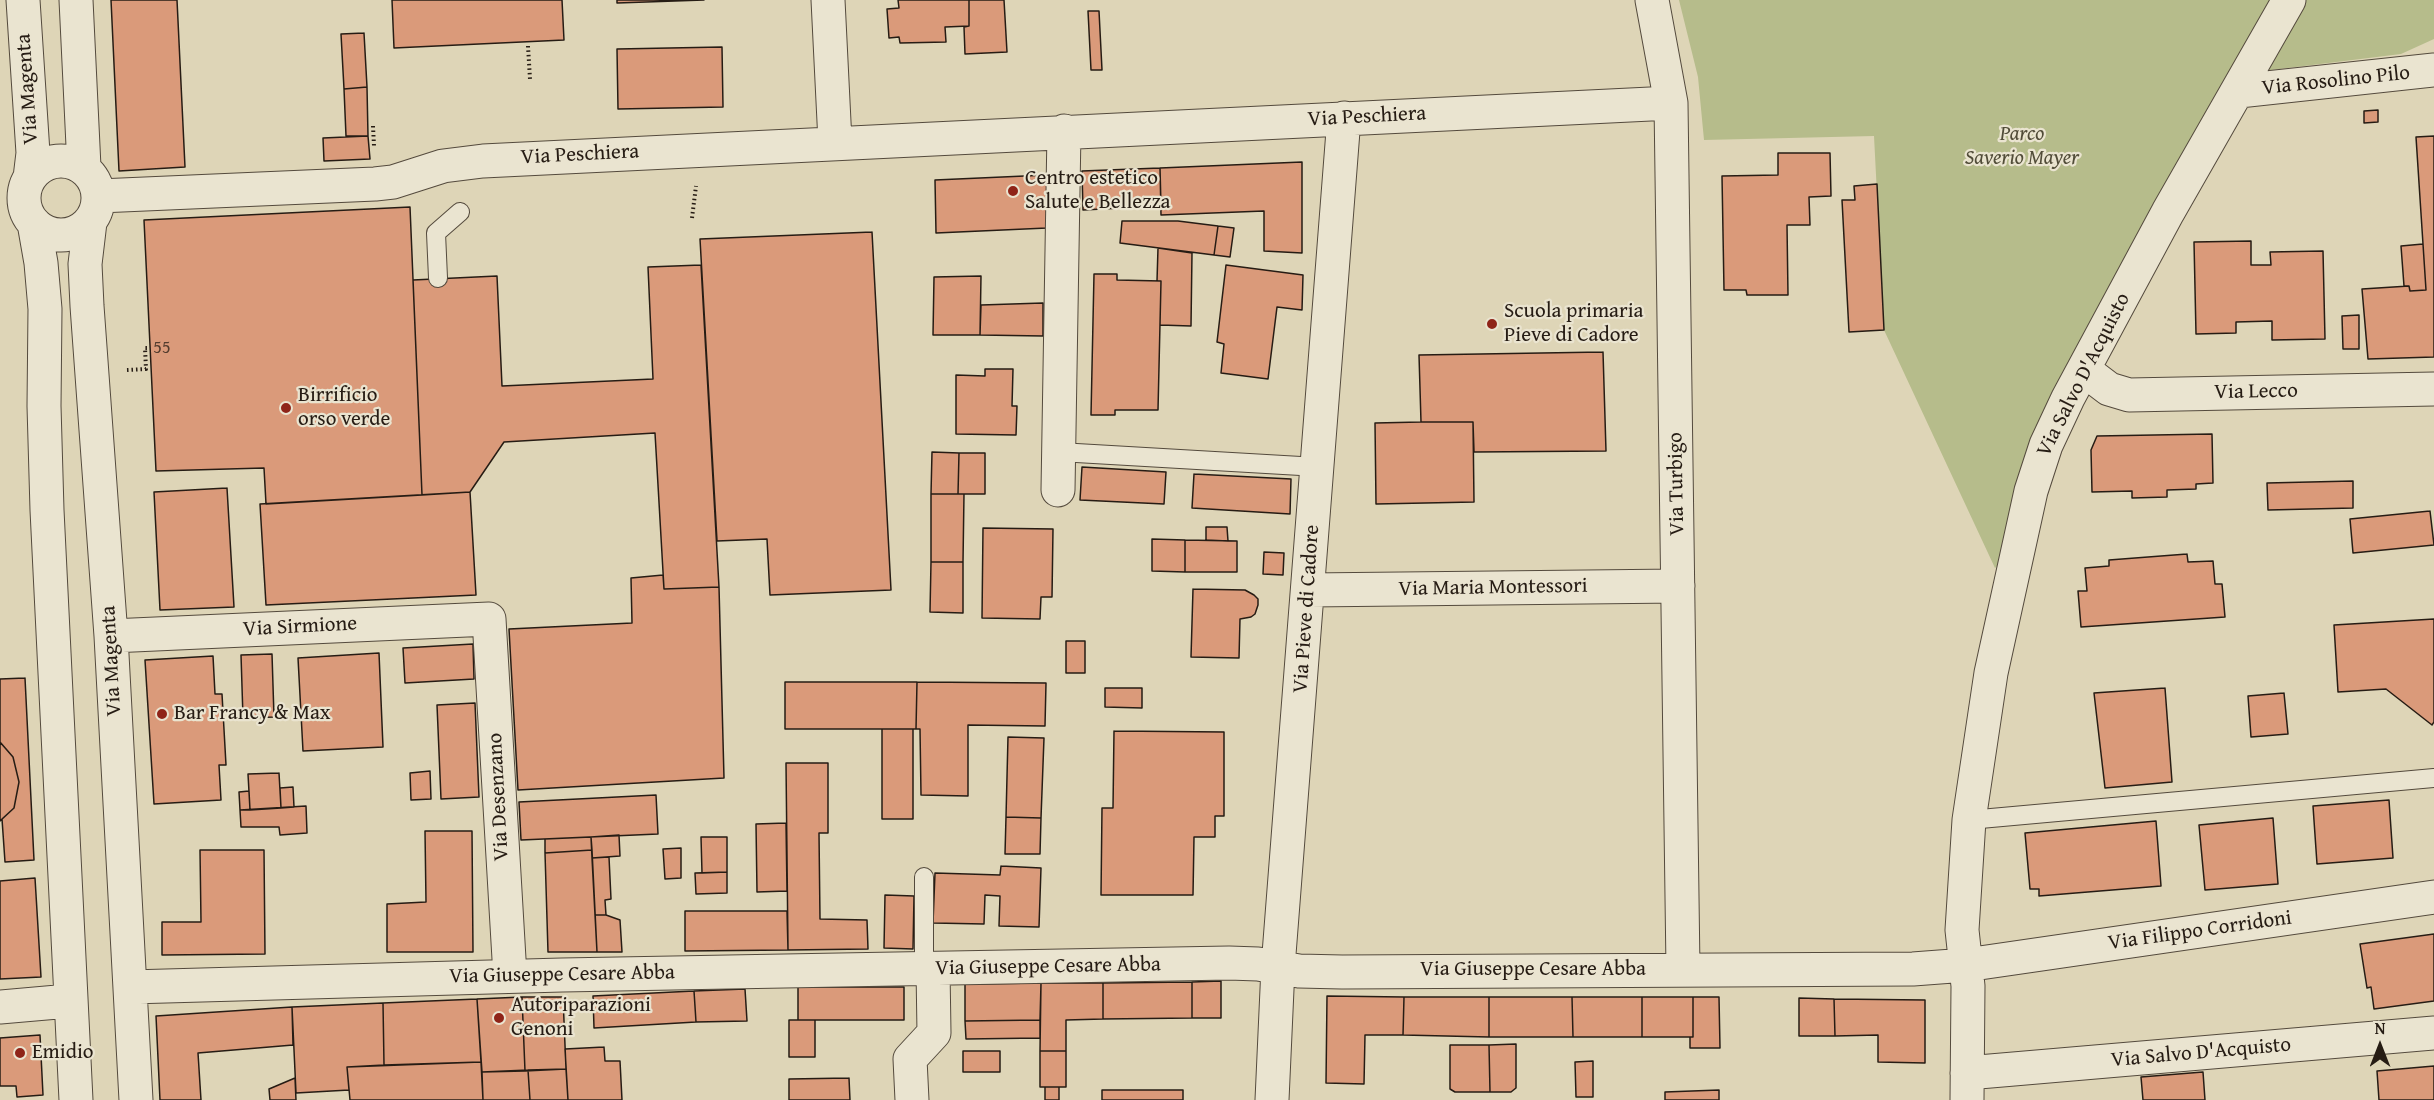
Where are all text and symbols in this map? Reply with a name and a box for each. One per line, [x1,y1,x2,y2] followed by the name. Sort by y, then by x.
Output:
[12,33,44,145] street label: Via Magenta
[2261,61,2411,101] street label: Via Rosolino Pilo
[1307,101,1427,133] street label: Via Peschiera
[1965,122,2079,172] park label: Parco Saverio Mayer
[520,139,640,171] street label: Via Peschiera
[1025,166,1171,216] place label: Centro estetico Salute e Bellezza
[1006,184,1020,198] marker: Centro estetico Salute e Bellezza
[2032,289,2136,461] street label: Via Salvo D'Acquisto
[1504,299,1644,349] place label: Scuola primaria Pieve di Cadore
[1485,317,1499,331] marker: Scuola primaria Pieve di Cadore
[153,337,171,359] house number: 55
[2214,379,2298,405] street label: Via Lecco
[298,383,390,433] place label: Birrificio orso verde
[279,401,293,415] marker: Birrificio orso verde
[1663,432,1691,536] street label: Via Turbigo
[1289,524,1325,694] street label: Via Pieve di Cadore
[1398,574,1588,602] street label: Via Maria Montessori
[97,605,127,717] street label: Via Magenta
[242,611,358,643] street label: Via Sirmione
[174,701,331,727] place label: Bar Francy & Max
[155,707,169,721] marker: Bar Francy & Max
[483,732,515,862] street label: Via Desenzano
[2107,906,2293,956] street label: Via Filippo Corridoni
[935,952,1161,982] street label: Via Giuseppe Cesare Abba
[1420,957,1646,983] street label: Via Giuseppe Cesare Abba
[449,960,675,990] street label: Via Giuseppe Cesare Abba
[511,993,651,1043] place label: Autoriparazioni Genoni
[492,1011,506,1025] marker: Autoriparazioni Genoni
[2350,1016,2410,1076] north arrow
[2375,1016,2385,1040] text: N
[2110,1033,2292,1073] street label: Via Salvo D'Acquisto
[32,1040,93,1066] place label: Emidio
[13,1046,27,1060] marker: Emidio

